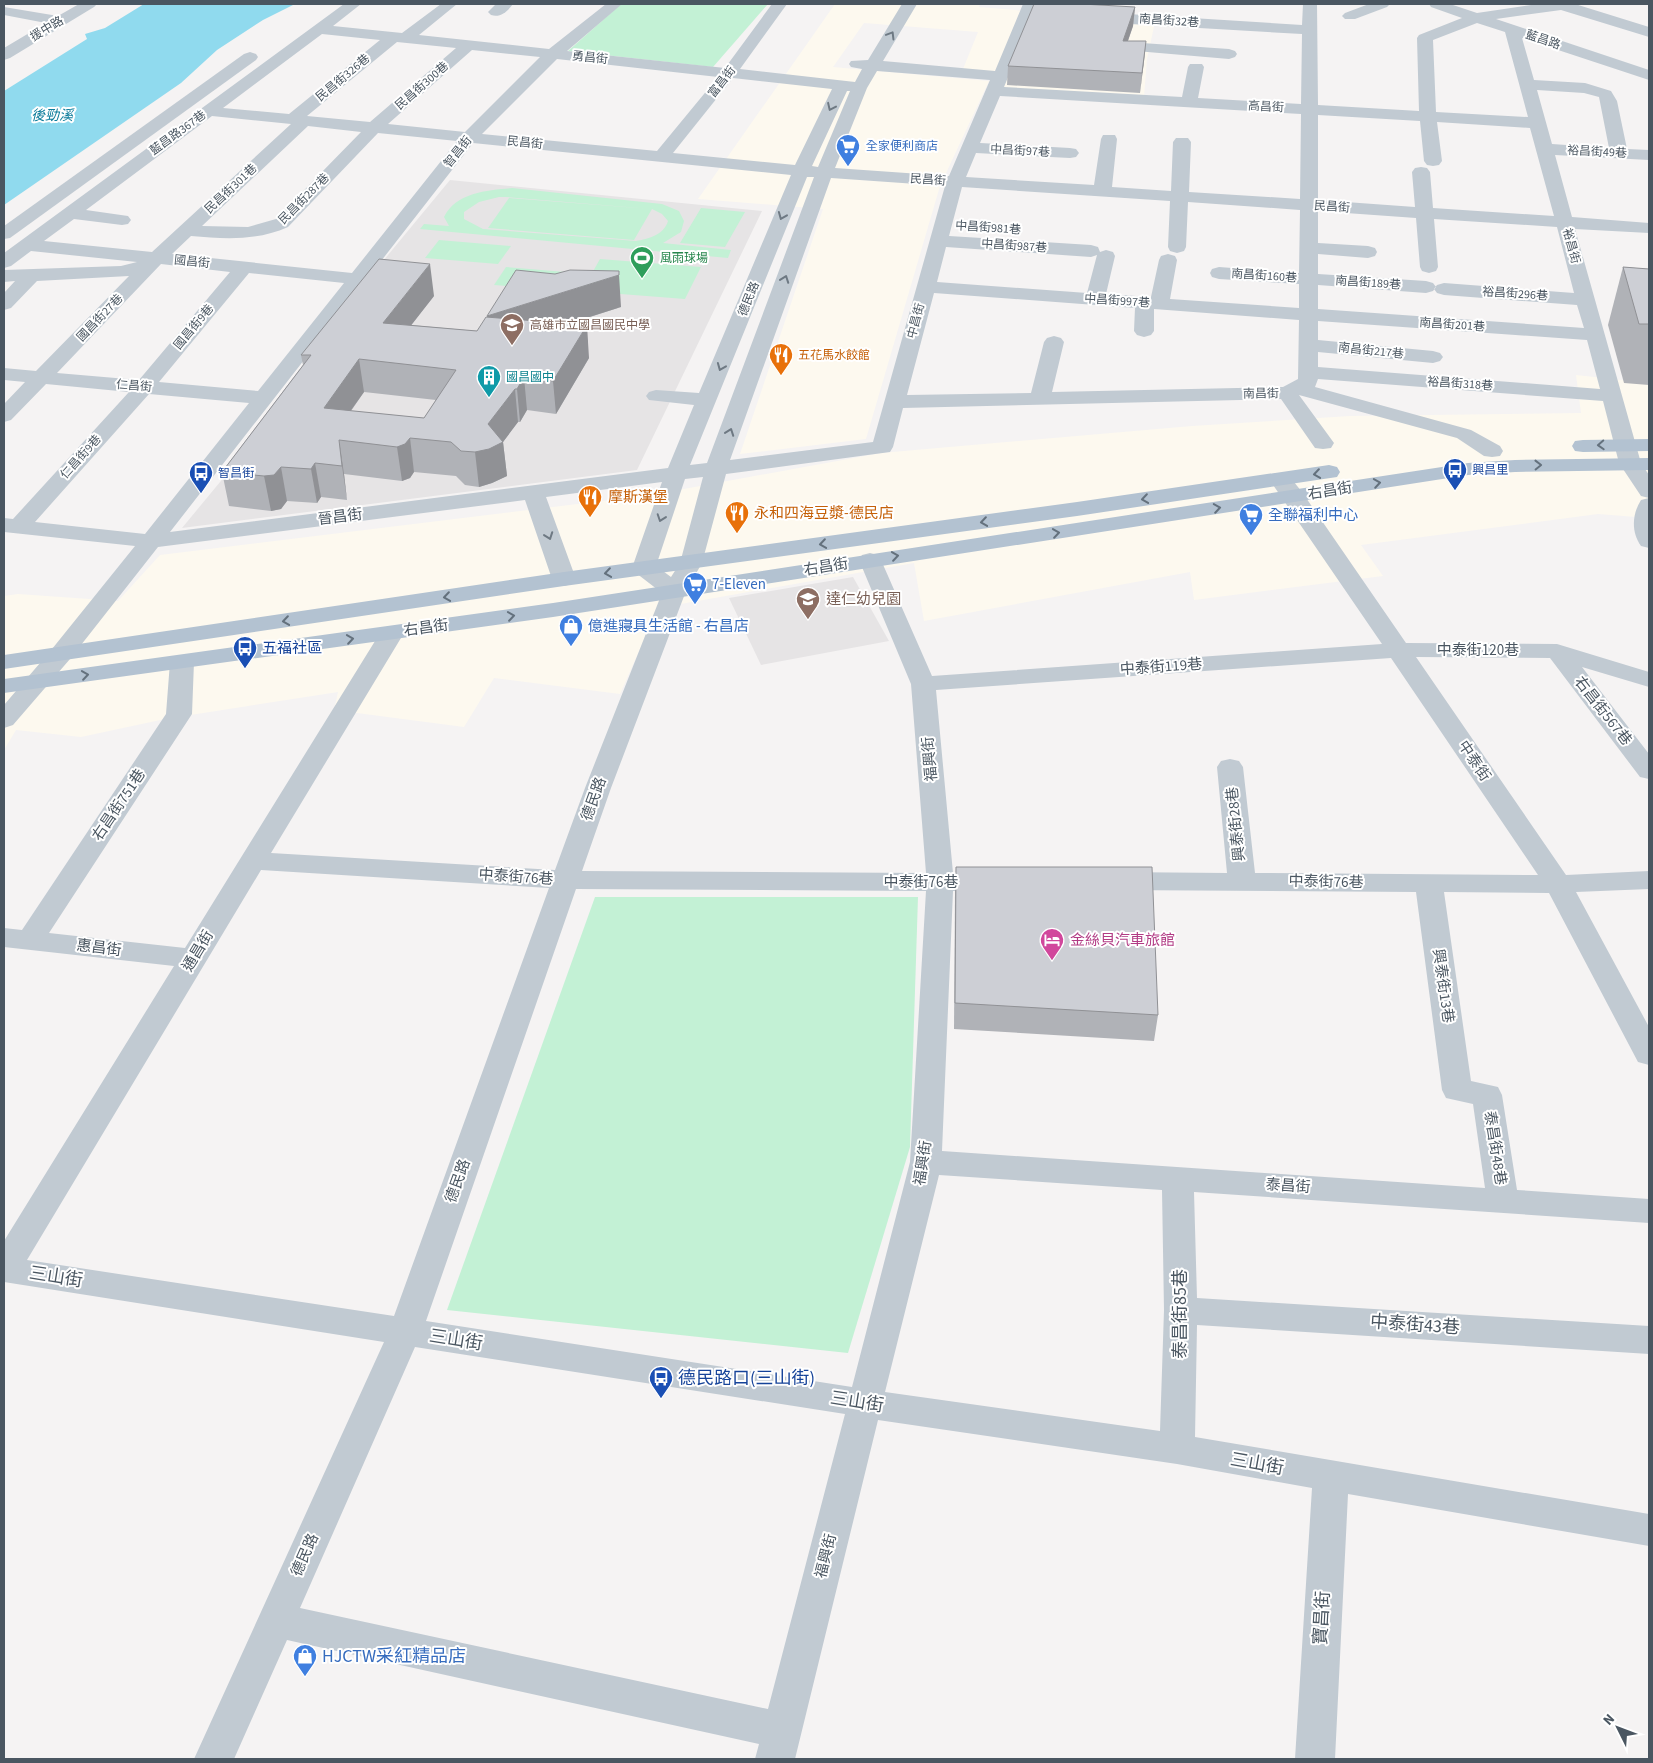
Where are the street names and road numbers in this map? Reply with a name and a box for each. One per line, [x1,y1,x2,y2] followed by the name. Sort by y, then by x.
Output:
[1139,10,1199,32] street label: 南昌街32巷
[27,12,67,46] street label: 援中路
[1523,26,1563,54] street label: 藍昌路
[571,48,609,68] street label: 勇昌街
[312,50,374,106] street label: 民昌街326巷
[392,58,452,114] street label: 民昌街300巷
[704,63,740,101] street label: 富昌街
[1248,98,1284,116] street label: 高昌街
[146,107,210,159] street label: 藍昌路367巷
[440,133,476,171] street label: 智昌街
[506,133,544,153] street label: 民昌街
[990,141,1050,161] street label: 中昌街97巷
[1567,142,1627,162] street label: 裕昌街49巷
[201,160,261,218] street label: 民昌街301巷
[275,170,333,228] street label: 民昌街287巷
[909,170,947,190] street label: 民昌街
[1313,197,1351,217] street label: 民昌街
[955,217,1021,239] street label: 中昌街981巷
[1558,226,1584,266] street label: 裕昌街
[981,235,1047,257] street label: 中昌街987巷
[173,252,211,272] street label: 國昌街
[1231,265,1297,287] street label: 南昌街160巷
[1335,272,1401,294] street label: 南昌街189巷
[734,279,764,319] street label: 德民路
[1482,283,1548,305] street label: 裕昌街296巷
[1084,290,1150,312] street label: 中昌街997巷
[73,291,127,345] street label: 國昌街27巷
[170,301,218,353] street label: 國昌街9巷
[903,301,929,341] street label: 中昌街
[1419,314,1485,336] street label: 南昌街201巷
[1337,339,1405,363] street label: 南昌街217巷
[1427,373,1493,395] street label: 裕昌街318巷
[115,376,153,396] street label: 仁昌街
[1243,385,1279,403] street label: 南昌街
[57,431,105,483] street label: 仁昌街9巷
[1306,477,1354,505] street label: 右昌街
[316,504,364,530] street label: 晉昌街
[802,553,850,581] street label: 右昌街
[402,614,450,642] street label: 右昌街
[1437,640,1519,661] street label: 中泰街120巷
[1119,654,1203,680] street label: 中泰街119巷
[1569,672,1637,750] street label: 右昌街567巷
[918,736,942,782] street label: 福興街
[1453,736,1495,786] street label: 中泰街
[87,765,151,845] street label: 右昌街751巷
[576,774,612,824] street label: 德民路
[1222,786,1250,862] street label: 興泰街28巷
[478,864,554,890] street label: 中泰街76巷
[1288,871,1364,893] street label: 中泰街76巷
[884,872,958,893] street label: 中泰街76巷
[177,926,219,976] street label: 通昌街
[75,935,123,961] street label: 惠昌街
[1427,947,1459,1025] street label: 興泰街13巷
[1479,1109,1511,1187] street label: 泰昌街48巷
[909,1139,937,1187] street label: 福興街
[440,1156,476,1206] street label: 德民路
[1265,1174,1311,1198] street label: 泰昌街
[27,1260,85,1294] street label: 三山街
[1168,1269,1193,1359] street label: 泰昌街85巷
[1369,1309,1461,1341] street label: 中泰街43巷
[427,1323,485,1357] street label: 三山街
[828,1385,886,1419] street label: 三山街
[1228,1447,1286,1481] street label: 三山街
[286,1530,324,1580] street label: 德民路
[810,1532,842,1580] street label: 福興街
[1308,1590,1336,1646] street label: 寶昌街

